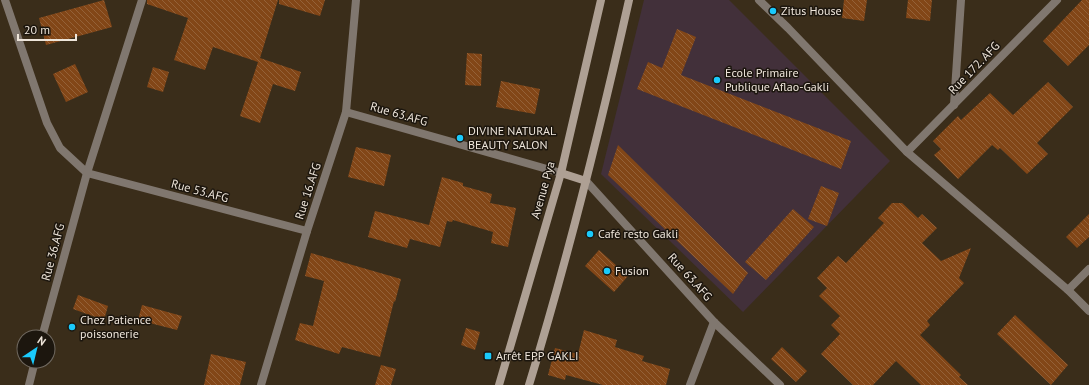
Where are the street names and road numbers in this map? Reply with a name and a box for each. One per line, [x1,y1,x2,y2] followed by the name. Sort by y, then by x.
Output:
[945,38,1002,97] street label: Rue 172. AFG
[369,98,430,129] street label: Rue 63.AFG
[527,159,558,220] street label: Avenue Pya
[291,160,324,221] street label: Rue 16.AFG
[170,176,231,205] street label: Rue 53.AFG
[38,221,67,282] street label: Rue 36.AFG
[665,250,716,304] street label: Rue 63.AFG

